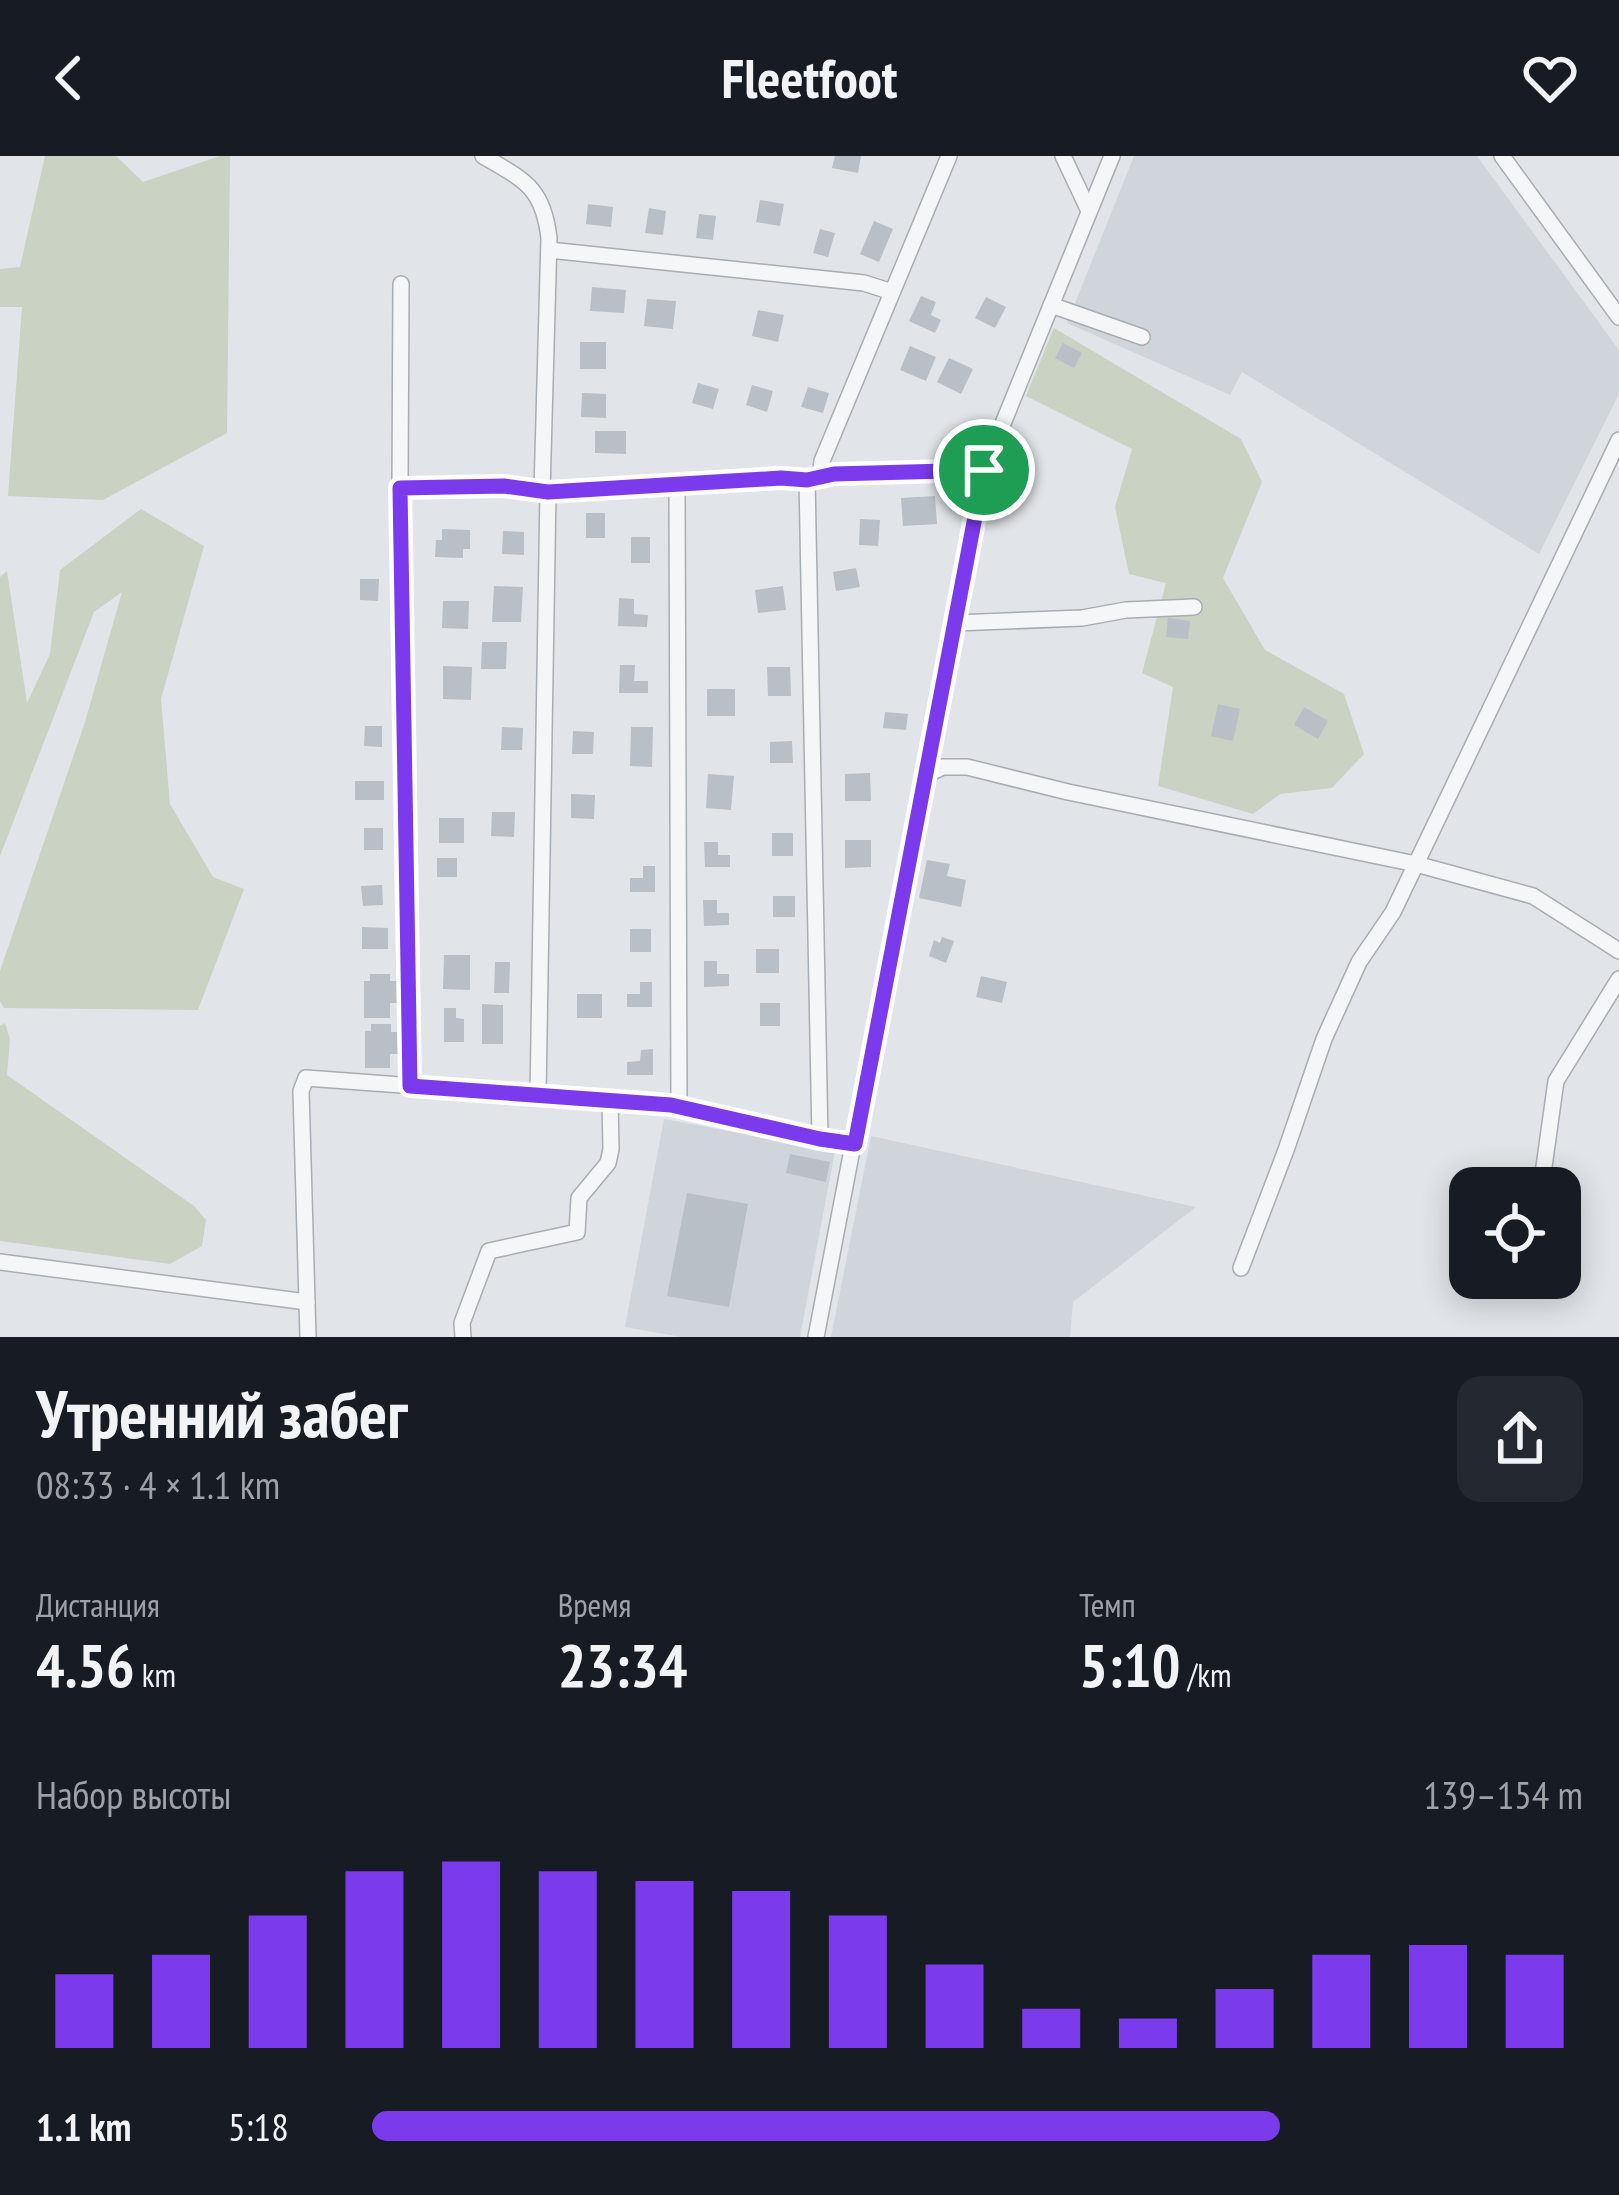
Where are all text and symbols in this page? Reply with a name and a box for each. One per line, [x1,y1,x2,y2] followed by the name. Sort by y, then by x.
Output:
[722,43,897,113] text: Fleetfoot
[36,45,102,111] icon: back
[1517,45,1583,111] icon: heart
[933,419,1035,521] pin
[951,437,1017,503] icon: arrive
[1449,1167,1581,1299] map controls
[1449,1167,1581,1299] button: locate
[36,1371,408,1456] text: Утренний забег
[1457,1376,1583,1502] button: share
[36,1459,280,1510] text: 08:33 · 4 × 1.1 km
[36,1583,160,1626] text: Дистанция
[558,1583,631,1626] text: Время
[1079,1583,1136,1626] text: Темп
[36,1626,135,1704] text: 4.56
[558,1626,687,1704] text: 23:34
[1079,1626,1180,1704] text: 5:10
[135,1653,176,1696] text: km
[1180,1653,1231,1696] text: /km
[36,1769,231,1820] text: Набор высоты
[1423,1769,1583,1820] text: 139–154 m
[36,2101,131,2152] text: 1.1 km
[228,2101,289,2152] text: 5:18

